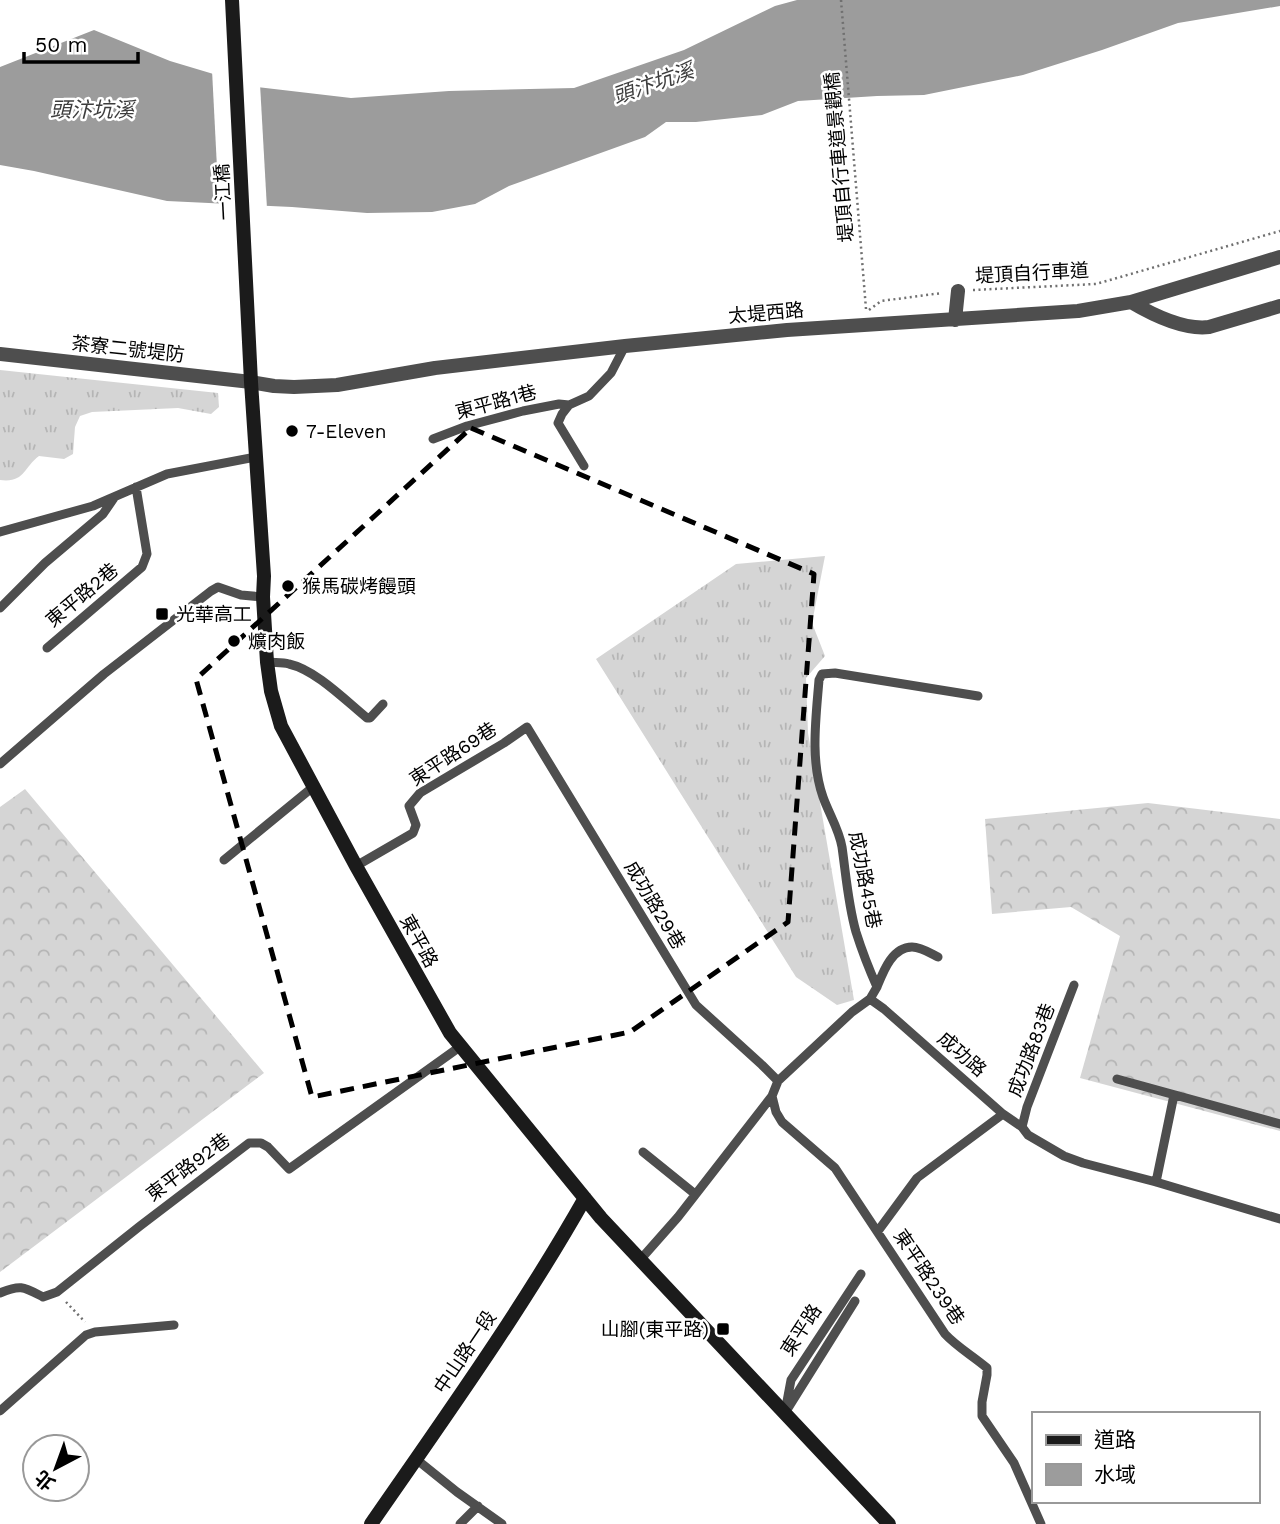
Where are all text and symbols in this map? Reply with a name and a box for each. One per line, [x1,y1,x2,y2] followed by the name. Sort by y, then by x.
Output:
[24,21,138,65] scale bar
[35,32,87,57] text: 50 m
[609,57,700,108] water label: 頭汴坑溪
[820,71,858,243] street label: 堤頂自行車道景觀橋
[50,97,137,122] water label: 頭汴坑溪
[210,163,236,221] street label: 一江橋
[974,259,1090,287] street label: 堤頂自行車道
[727,298,805,328] street label: 太堤西路
[70,332,186,366] street label: 茶寮二號堤防
[453,380,539,424] street label: 東平路1巷
[306,420,387,443] place label: 7-Eleven
[284,423,300,439] marker: 7-Eleven
[41,558,123,632] street label: 東平路2巷
[302,575,416,598] place label: 猴馬碳烤饅頭
[280,578,296,594] marker: 猴馬碳烤饅頭
[176,603,252,626] place label: 光華高工
[154,606,170,622] marker: 光華高工
[248,630,305,653] place label: 爌肉飯
[226,633,242,649] marker: 爌肉飯
[405,717,501,791] street label: 東平路69巷
[844,829,886,931] street label: 成功路45巷
[620,857,690,953] street label: 成功路29巷
[395,910,443,972] street label: 東平路
[1003,1000,1059,1100] street label: 成功路83巷
[933,1027,991,1081] street label: 成功路
[142,1128,234,1206] street label: 東平路92巷
[889,1225,969,1329] street label: 東平路239巷
[776,1300,826,1360] street label: 東平路
[429,1306,501,1398] street label: 中山路一段
[601,1318,709,1341] place label: 山腳(東平路)
[715,1321,731,1337] marker: 山腳(東平路)
[1032,1412,1259,1503] legend
[1094,1427,1136,1452] text: 道路
[21,1433,91,1503] north arrow
[1094,1462,1136,1487] text: 水域
[30,1466,60,1495] text: 北

